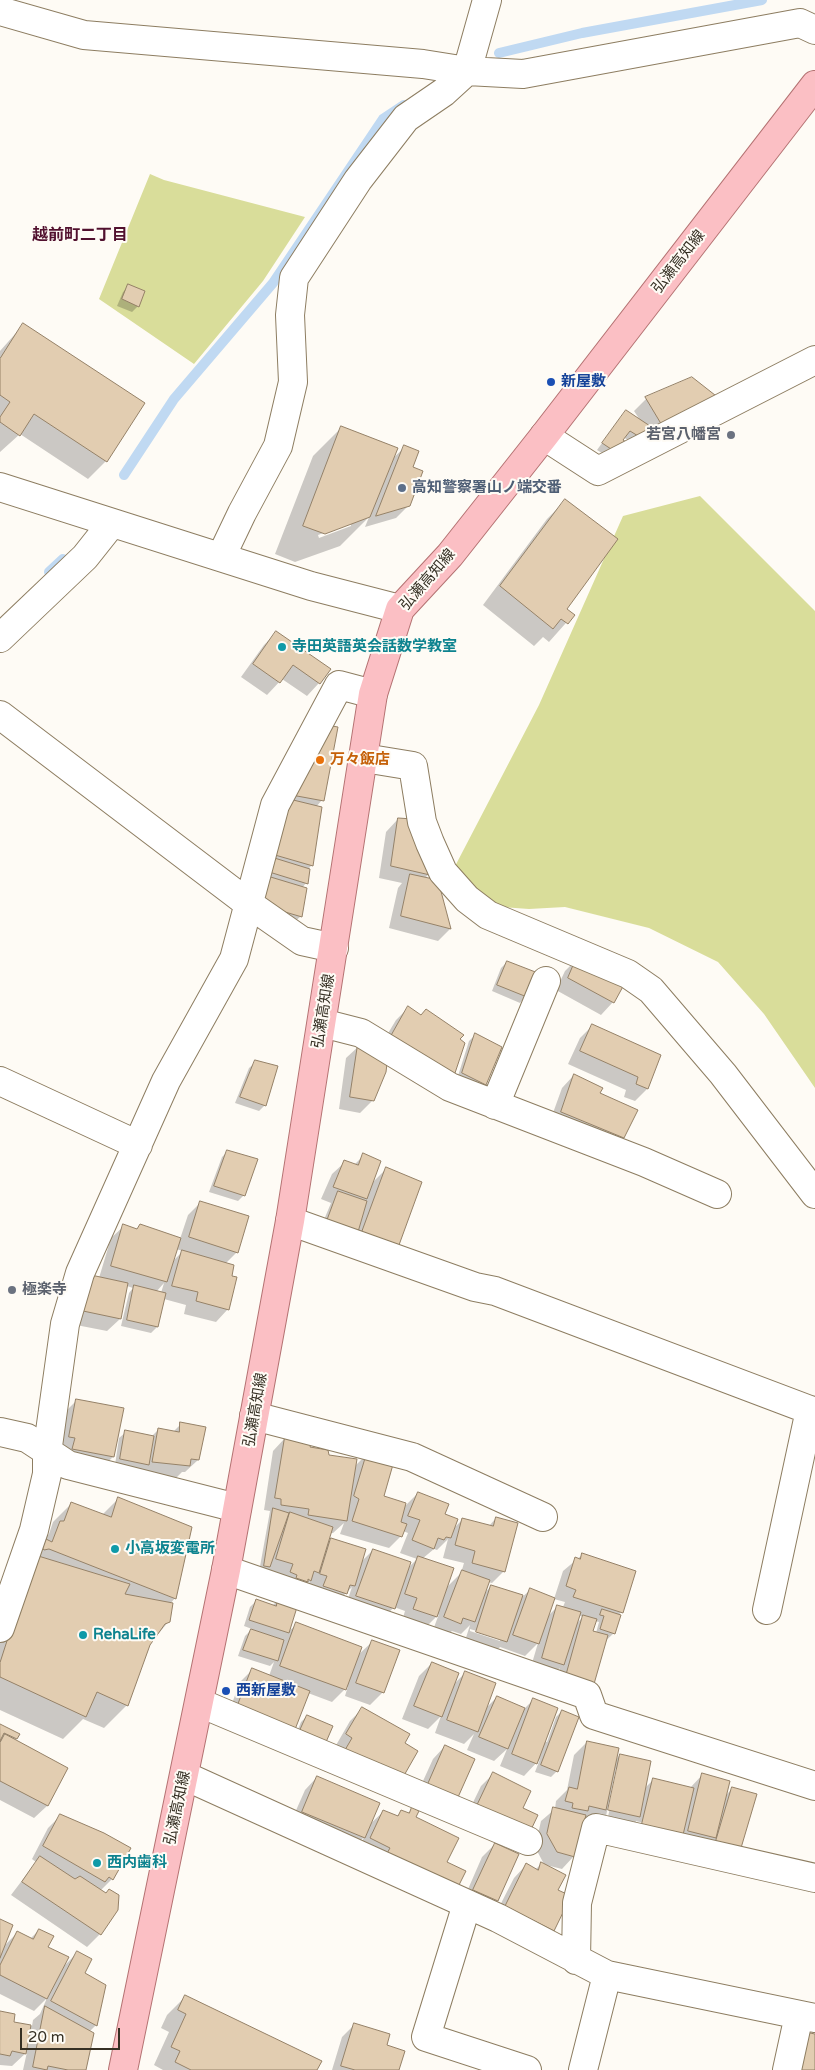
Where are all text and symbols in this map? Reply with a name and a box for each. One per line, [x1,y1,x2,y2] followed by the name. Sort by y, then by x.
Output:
[32,226,128,246] district label: 越前町二丁目
[649,227,709,297] street label: 弘瀬高知線
[561,373,606,391] place label: 新屋敷
[545,376,557,388] marker: 新屋敷
[646,426,721,444] place label: 若宮八幡宮
[725,429,737,441] marker: 若宮八幡宮
[412,479,562,497] place label: 高知警察署山ノ端交番
[396,482,408,494] marker: 高知警察署山ノ端交番
[397,546,459,614] street label: 弘瀬高知線
[292,638,457,656] place label: 寺田英語英会話数学教室
[276,641,288,653] marker: 寺田英語英会話数学教室
[330,751,390,769] place label: 万々飯店
[314,754,326,766] marker: 万々飯店
[309,973,339,1049] street label: 弘瀬高知線
[22,1281,67,1299] place label: 極楽寺
[6,1284,18,1296] marker: 極楽寺
[241,1372,271,1448] street label: 弘瀬高知線
[125,1540,215,1558] place label: 小高坂変電所
[109,1543,121,1555] marker: 小高坂変電所
[93,1626,156,1644] place label: RehaLife
[77,1629,89,1641] marker: RehaLife
[236,1682,296,1700] place label: 西新屋敷
[220,1685,232,1697] marker: 西新屋敷
[161,1769,195,1847] street label: 弘瀬高知線
[107,1854,167,1872] place label: 西内歯科
[91,1857,103,1869] marker: 西内歯科
[22,2018,122,2050] scale bar
[28,2028,65,2046] text: 20 m

